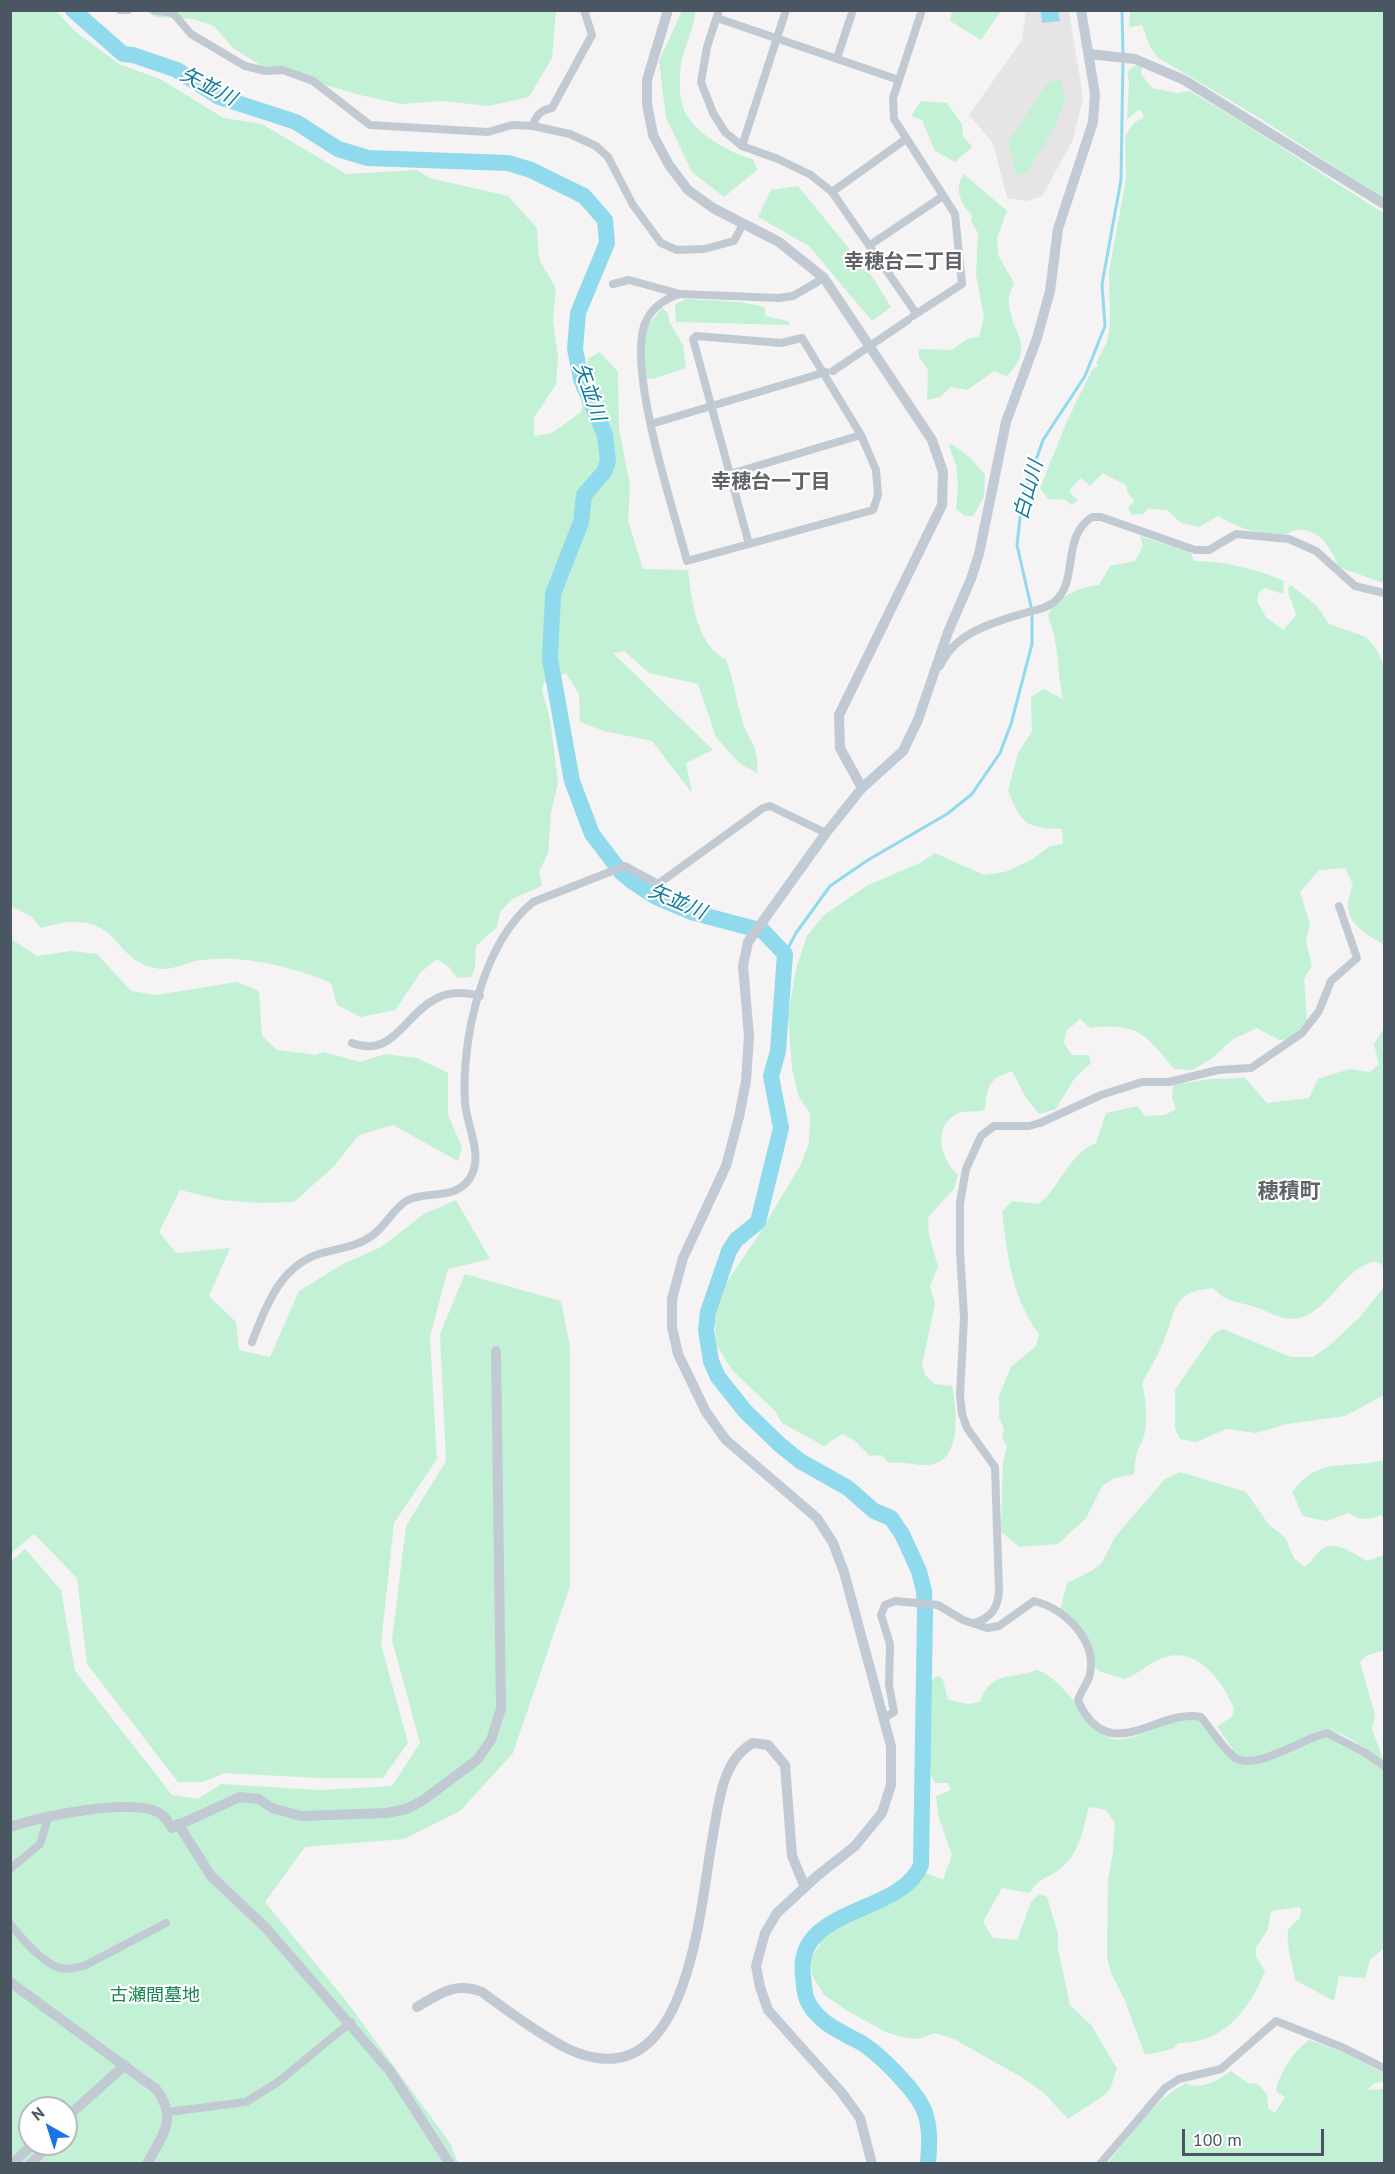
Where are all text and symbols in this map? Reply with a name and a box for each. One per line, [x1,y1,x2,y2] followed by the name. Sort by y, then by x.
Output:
[176,63,240,111] water label: 矢並川
[844,250,964,274] district label: 幸穂台二丁目
[568,360,610,424] water label: 矢並川
[1010,458,1048,522] water label: 白山川
[711,470,831,494] district label: 幸穂台一丁目
[645,879,709,925] water label: 矢並川
[1258,1179,1320,1205] district label: 穂積町
[110,1985,200,2007] park label: 古瀬間墓地
[18,2096,78,2156] north arrow
[28,2102,48,2125] text: N
[1185,2117,1328,2155] scale bar
[1193,2128,1242,2151] text: 100 m

